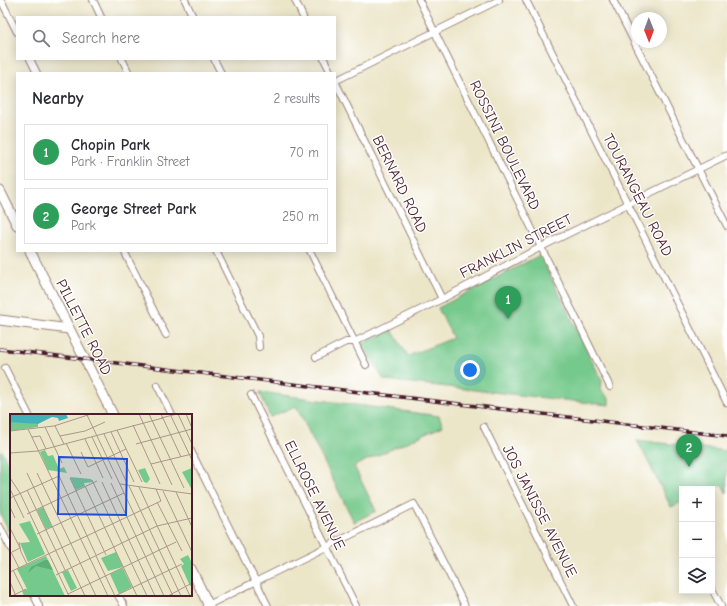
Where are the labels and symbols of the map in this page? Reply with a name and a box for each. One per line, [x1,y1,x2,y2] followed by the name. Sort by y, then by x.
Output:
[631,12,667,48] north arrow
[466,77,544,213] street label: ROSSINI BOULEVARD
[599,131,677,259] street label: TOURANGEAU ROAD
[369,132,431,236] street label: BERNARD ROAD
[457,210,575,282] street label: FRANKLIN STREET
[52,276,116,378] street label: PILLETTE ROAD
[495,286,521,319] pin: 1
[460,360,480,380] your location
[10,414,192,596] inset map
[676,434,702,467] pin: 2
[281,437,349,553] street label: ELLROSE AVENUE
[499,442,581,580] street label: JOS JANISSE AVENUE

